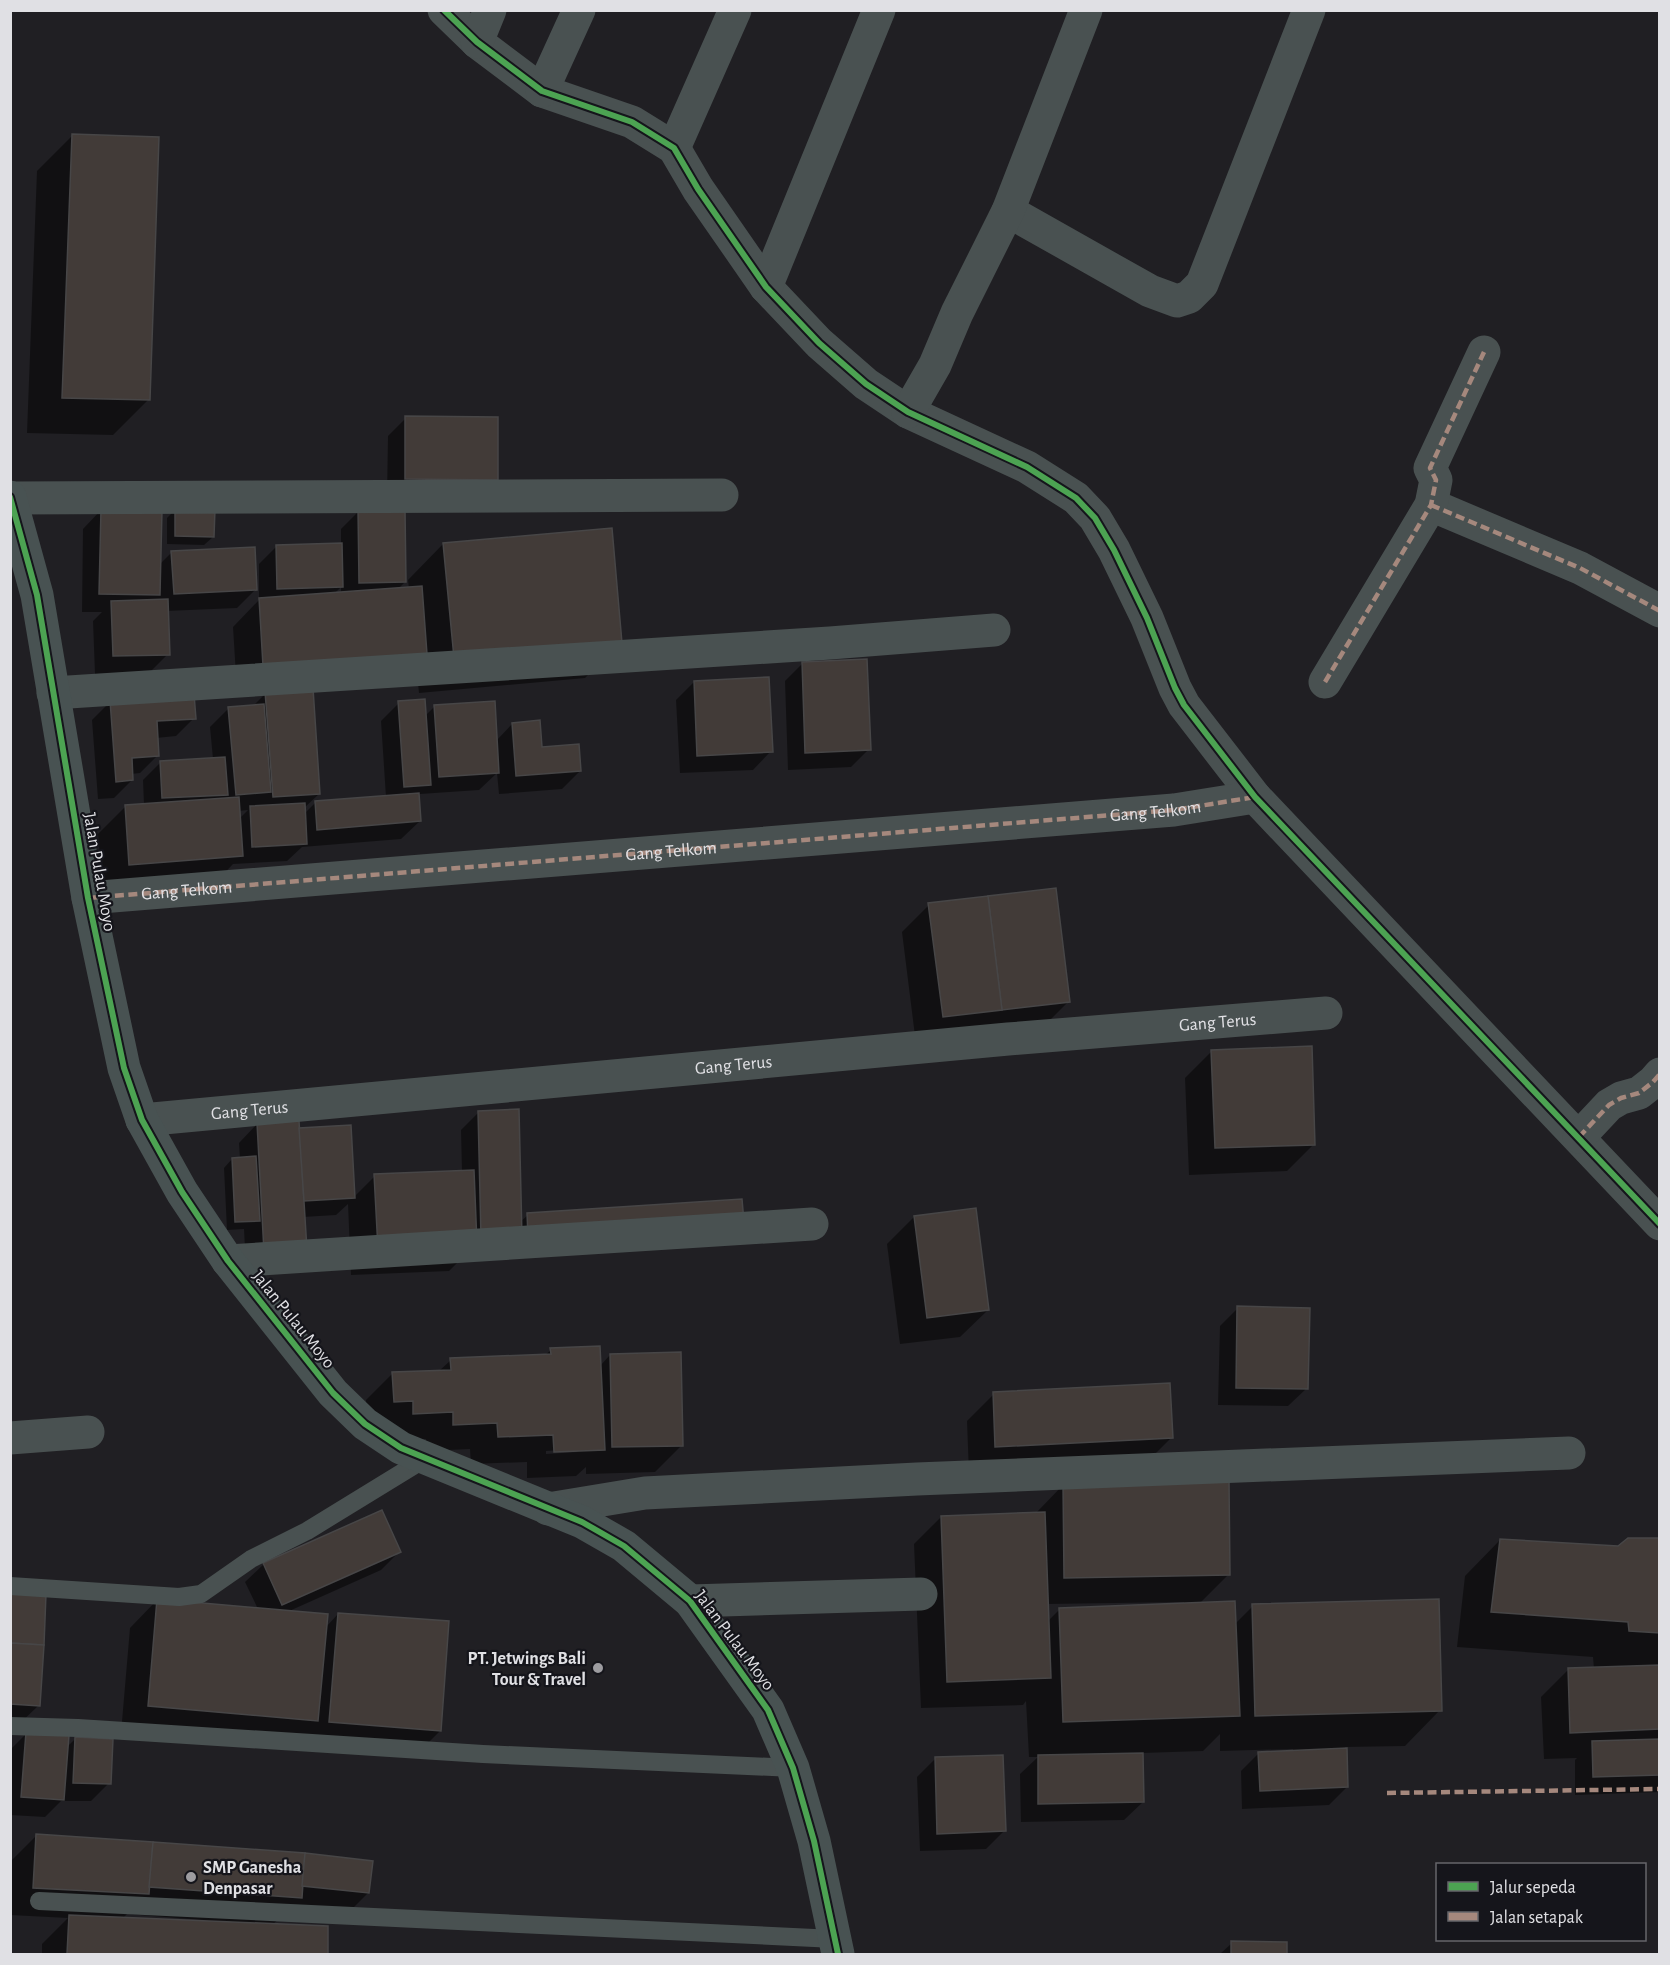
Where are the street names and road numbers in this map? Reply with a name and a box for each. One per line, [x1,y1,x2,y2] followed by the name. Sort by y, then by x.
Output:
[1109,798,1202,825] street label: Gang Telkom
[80,811,118,933] street label: Jalan Pulau Moyo
[625,839,717,864] street label: Gang Telkom
[141,878,233,904] street label: Gang Telkom
[1178,1011,1257,1035] street label: Gang Terus
[694,1053,773,1078] street label: Gang Terus
[210,1098,289,1124] street label: Gang Terus
[248,1267,338,1372] street label: Jalan Pulau Moyo
[691,1587,778,1694] street label: Jalan Pulau Moyo

